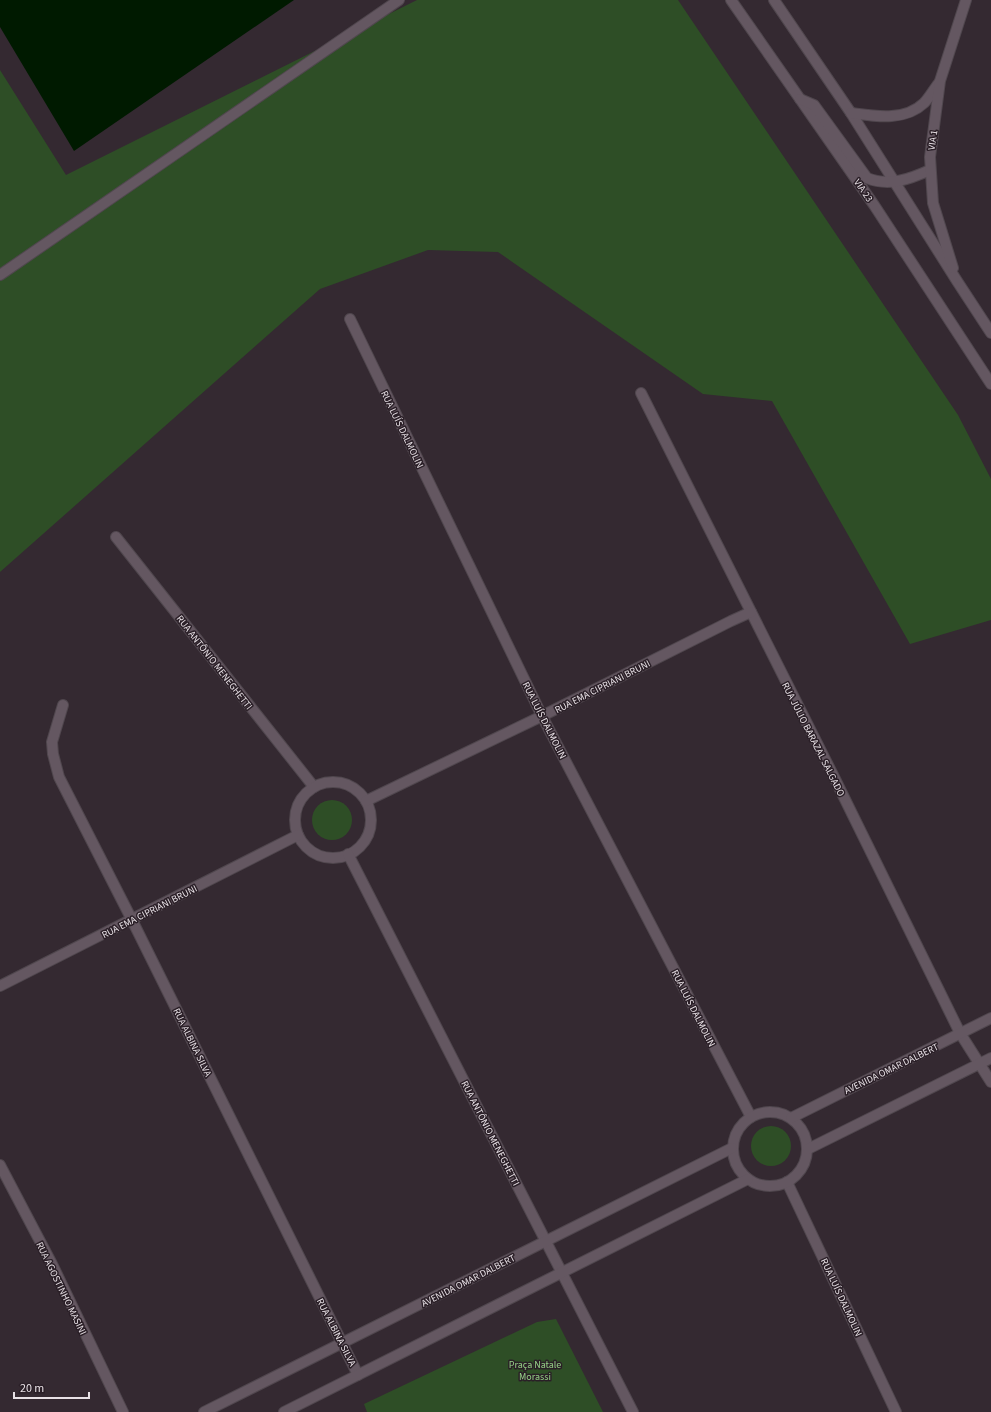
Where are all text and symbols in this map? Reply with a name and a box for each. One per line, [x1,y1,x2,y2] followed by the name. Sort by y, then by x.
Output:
[925,129,941,151] street label: VIA 1
[850,176,876,205] street label: VIA 23
[377,388,427,471] street label: RUA LUÍS DALMOLIN
[173,612,256,713] street label: RUA ANTÔNIO MENEGHETTI
[552,657,653,717] street label: RUA EMA CIPRIANI BRUNI
[519,680,570,761] street label: RUA LUÍS DALMOLIN
[778,680,848,799] street label: RUA JÚLIO BARAZAL SALGADO
[99,882,200,942] street label: RUA EMA CIPRIANI BRUNI
[668,968,719,1049] street label: RUA LUÍS DALMOLIN
[169,1006,215,1080] street label: RUA ALBINA SILVA
[842,1040,942,1098] street label: AVENIDA OMAR DALBERT
[457,1078,523,1188] street label: RUA ANTÔNIO MENEGHETTI
[32,1239,90,1337] street label: RUA AGOSTINHO MASINI
[419,1251,518,1311] street label: AVENIDA OMAR DALBERT
[817,1256,865,1339] street label: RUA LUÍS DALMOLIN
[313,1296,360,1369] street label: RUA ALBINA SILVA
[509,1358,561,1384] park label: Praça Natale Morassi
[14,1374,89,1400] scale bar
[20,1380,44,1397] text: 20 m

